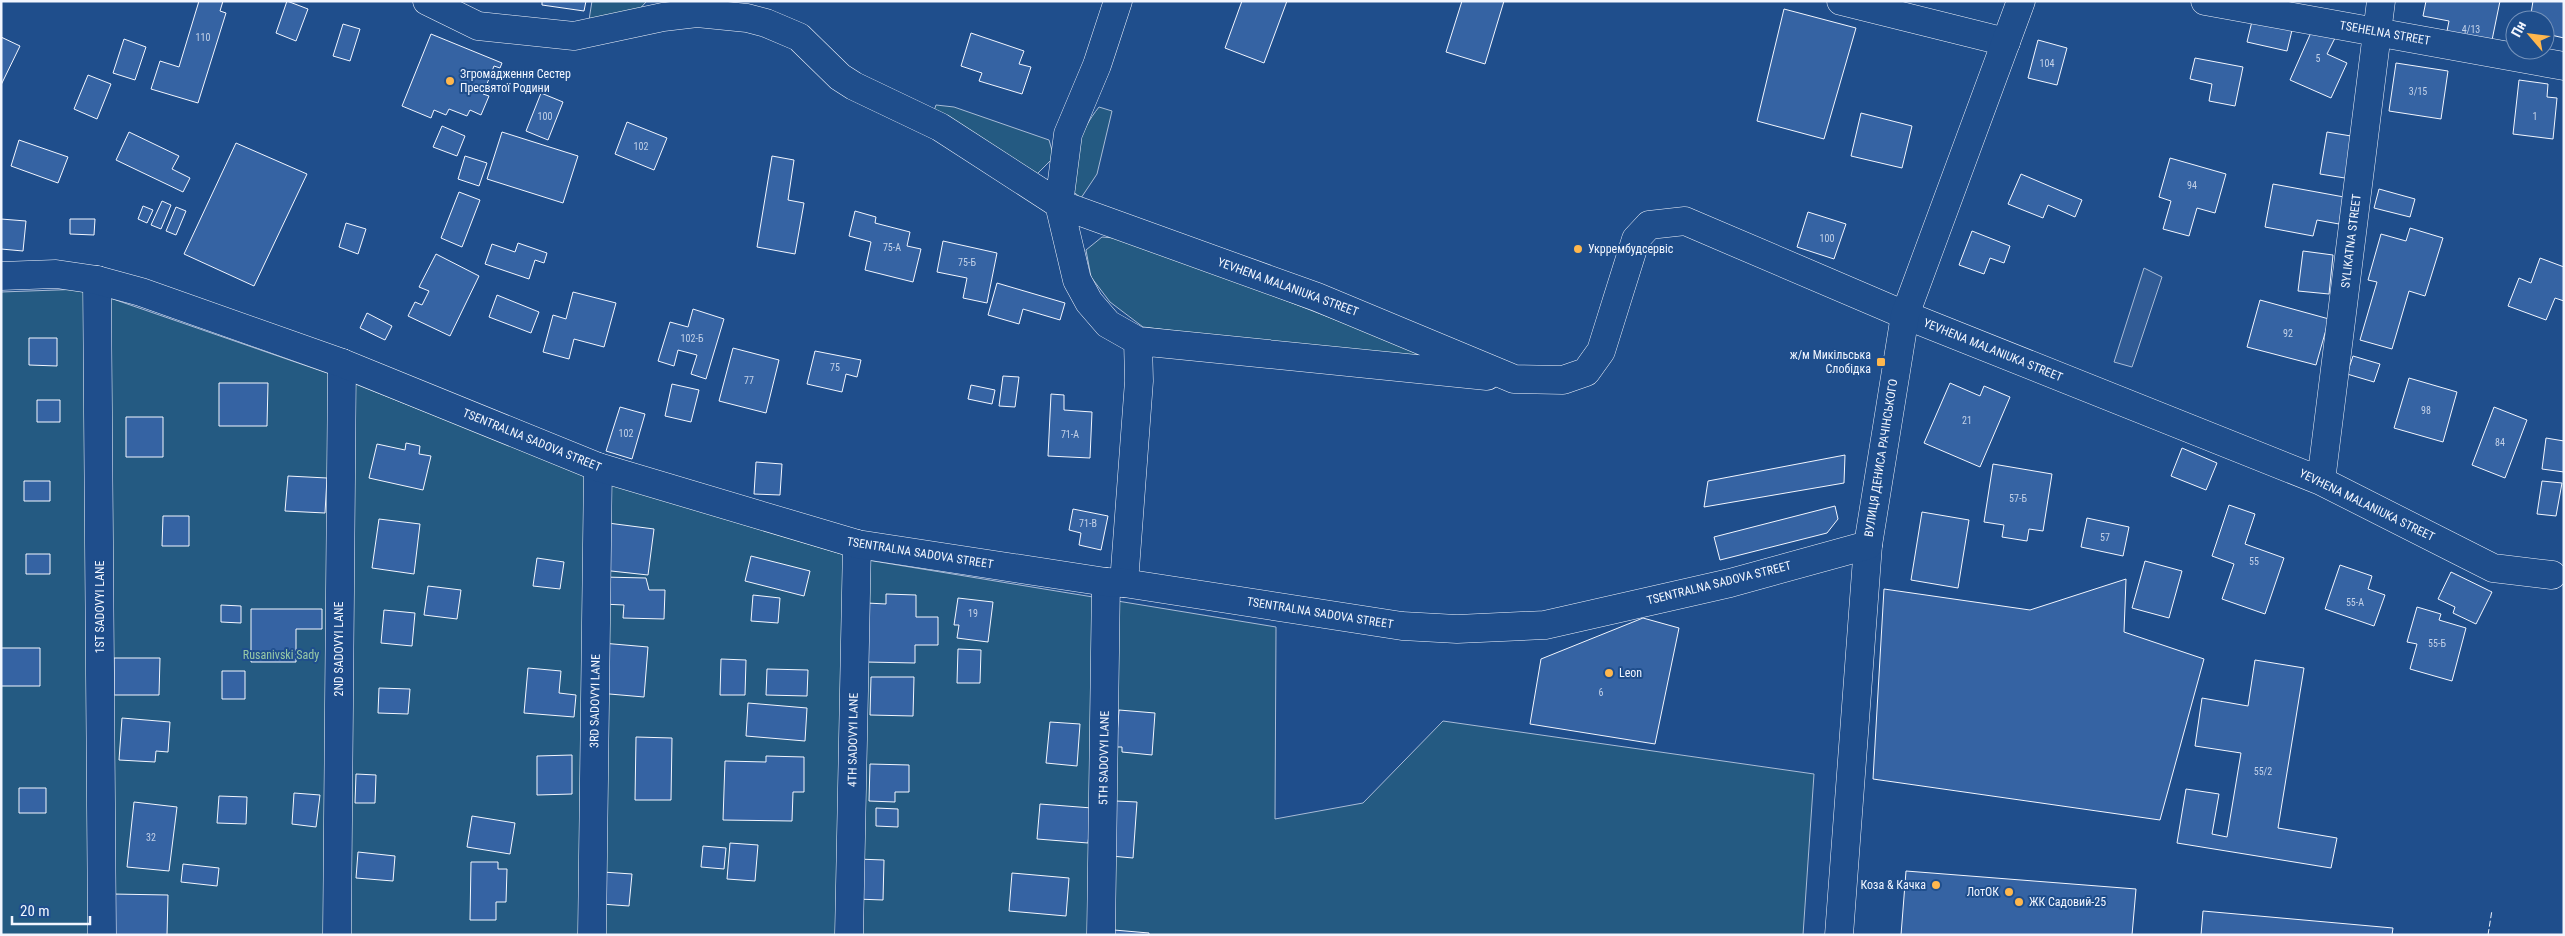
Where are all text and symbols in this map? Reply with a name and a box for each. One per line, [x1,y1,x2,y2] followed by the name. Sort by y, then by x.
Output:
[2505,10,2555,60] north arrow
[2339,18,2431,48] street label: TSEHELNA STREET
[2508,18,2529,40] text: Пн
[2462,24,2480,35] house number: 4/13
[196,32,210,43] house number: 110
[2316,53,2321,64] house number: 5
[2040,58,2054,69] house number: 104
[460,67,571,95] place label: Згромадження Сестер Пресвятої Родини
[444,75,456,87] marker: Згромадження Сестер Пресвятої Родини
[2409,86,2427,97] house number: 3/15
[538,111,552,122] house number: 100
[2533,111,2537,122] house number: 1
[634,141,648,152] house number: 102
[2187,180,2197,191] house number: 94
[2338,193,2364,289] street label: SYLIKATNA STREET
[1820,233,1834,244] house number: 100
[883,242,901,253] house number: 75-А
[1588,242,1674,256] place label: Укррембудсервіс
[1572,243,1584,255] marker: Укррембудсервіс
[1216,255,1360,319] street label: YEVHENA MALANIUKA STREET
[958,257,976,268] house number: 75-Б
[1921,316,2065,384] street label: YEVHENA MALANIUKA STREET
[2283,328,2293,339] house number: 92
[681,333,704,344] house number: 102-Б
[1790,348,1871,376] place label: ж/м Микільська Слобідка
[1875,356,1887,368] marker: ж/м Микільська Слобідка
[830,362,840,373] house number: 75
[744,375,754,386] house number: 77
[1862,378,1900,538] street label: ВУЛИЦЯ ДЕНИСА РАЧІНСЬКОГО
[2421,405,2431,416] house number: 98
[461,406,603,474] street label: TSENTRALNA SADOVA STREET
[1962,415,1972,426] house number: 21
[619,428,633,439] house number: 102
[1061,429,1079,440] house number: 71-А
[2495,437,2505,448] house number: 84
[2297,466,2437,544] street label: YEVHENA MALANIUKA STREET
[2009,493,2027,504] house number: 57-Б
[1079,518,1097,529] house number: 71-В
[2100,532,2110,543] house number: 57
[846,534,994,572] street label: TSENTRALNA SADOVA STREET
[2249,556,2259,567] house number: 55
[1645,558,1793,608] street label: TSENTRALNA SADOVA STREET
[93,561,107,653] street label: 1ST SADOVYI LANE
[1246,594,1394,632] street label: TSENTRALNA SADOVA STREET
[2346,597,2364,608] house number: 55-А
[332,601,346,696] street label: 2ND SADOVYI LANE
[968,608,978,619] house number: 19
[2428,638,2446,649] house number: 55-Б
[243,648,319,662] park label: Rusanivski Sady
[587,654,603,748] street label: 3RD SADOVYI LANE
[1619,666,1642,680] place label: Leon
[1603,667,1615,679] marker: Leon
[1599,687,1604,698] house number: 6
[845,693,861,787] street label: 4TH SADOVYI LANE
[1096,711,1112,805] street label: 5TH SADOVYI LANE
[2254,766,2272,777] house number: 55/2
[146,832,156,843] house number: 32
[1861,878,1926,892] place label: Коза & Качка
[1930,879,1942,891] marker: Коза & Качка
[1967,885,1999,899] place label: ЛотОК
[2003,886,2015,898] marker: ЛотОК
[12,894,90,926] scale bar
[2029,895,2106,909] place label: ЖК Садовий-25
[2013,896,2025,908] marker: ЖК Садовий-25
[20,902,50,920] text: 20 m

